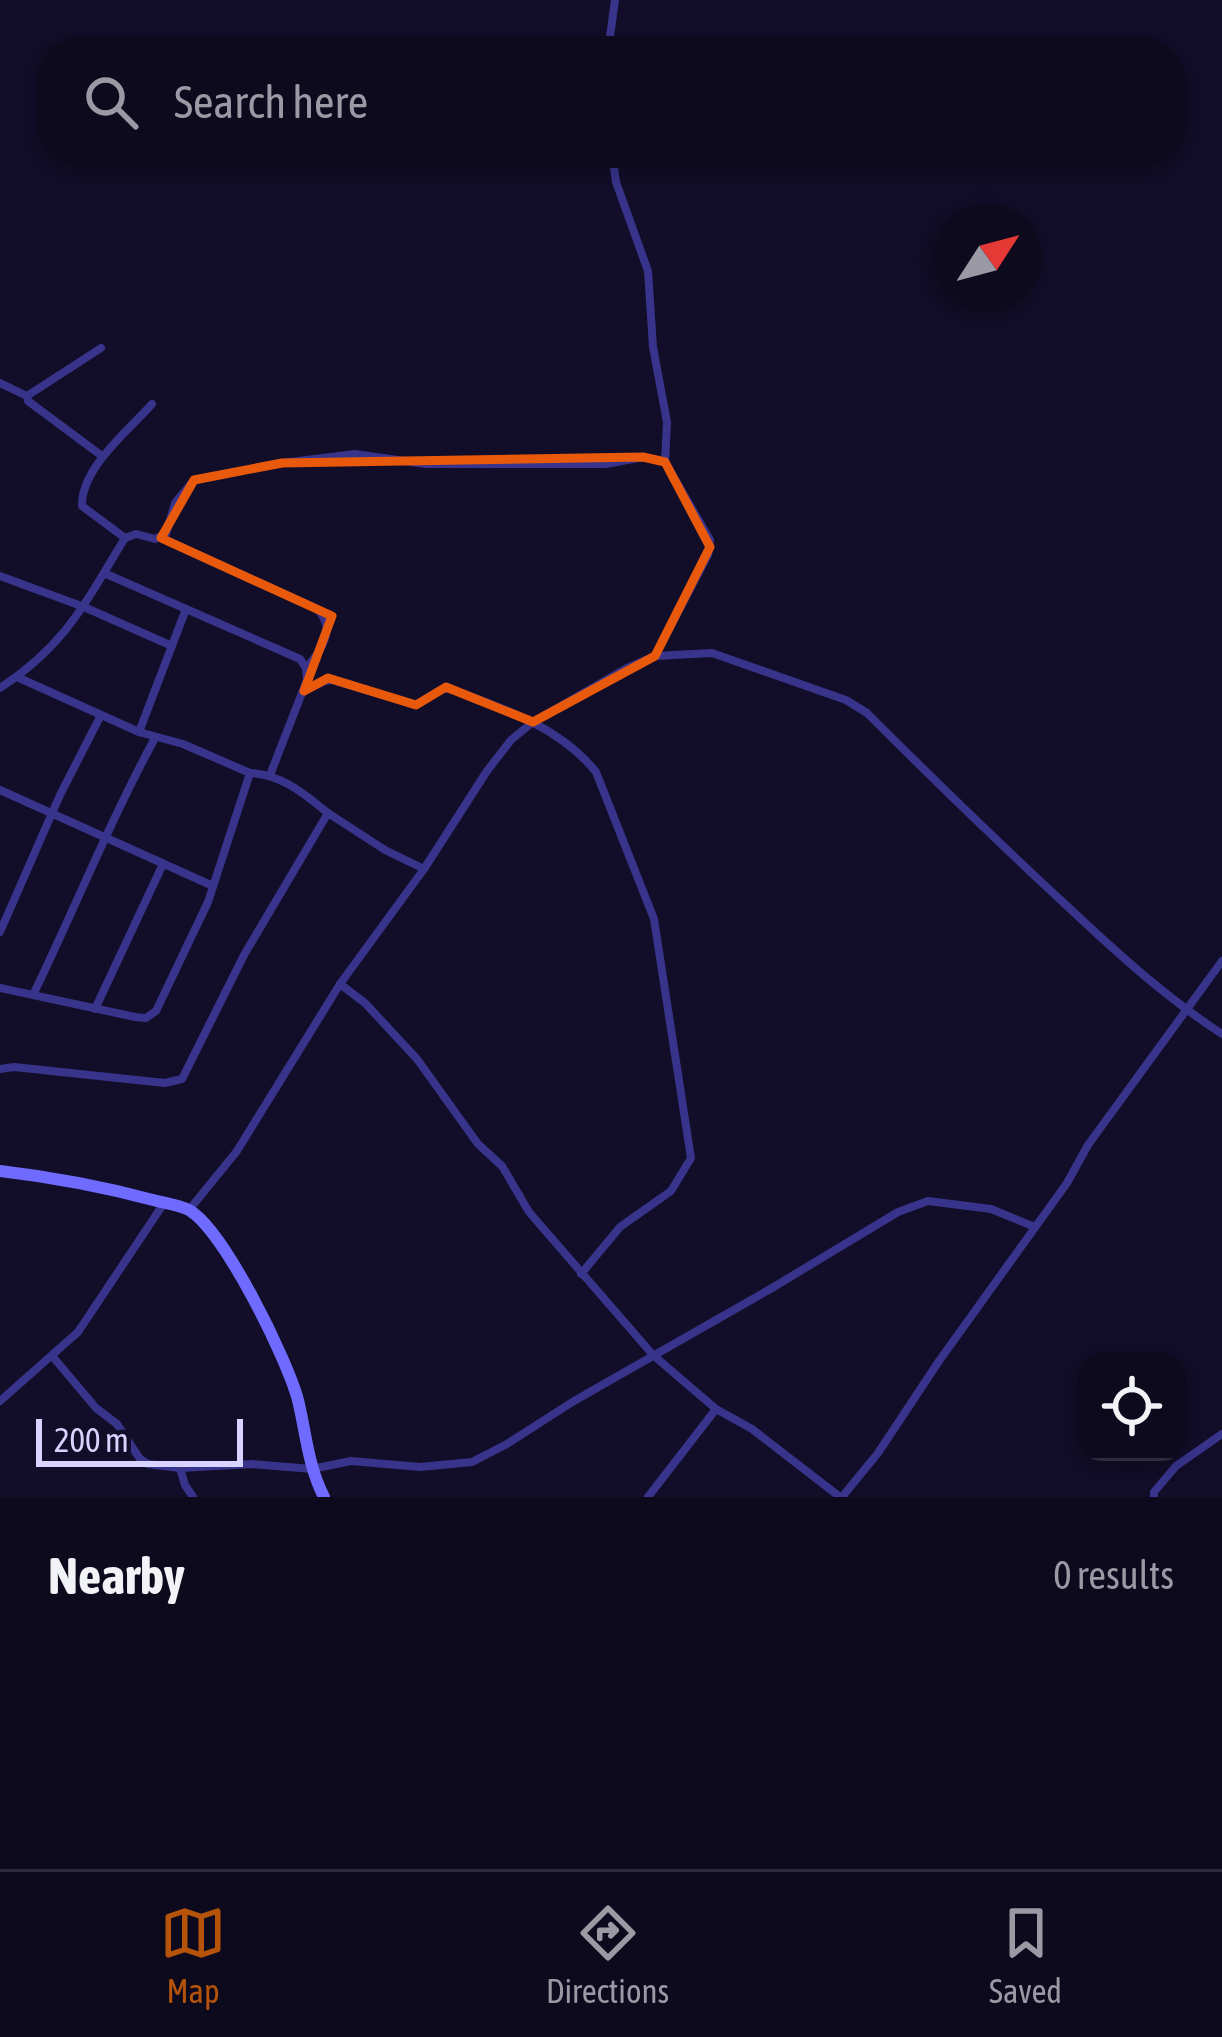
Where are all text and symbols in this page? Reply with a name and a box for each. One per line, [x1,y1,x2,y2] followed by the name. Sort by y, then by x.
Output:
[36,36,1186,168] search box
[78,69,144,135] icon: search
[174,76,368,128] text: Search here
[934,204,1042,312] north arrow
[1078,1353,1186,1461] map controls
[1078,1353,1186,1461] button: locate
[36,1413,243,1466] scale bar
[54,1421,129,1459] text: 200 m
[48,1546,185,1605] text: Nearby
[1053,1553,1174,1597] text: 0 results
[160,1900,226,2010] tab: Map
[546,1900,669,2010] tab: Directions
[989,1900,1062,2010] tab: Saved

